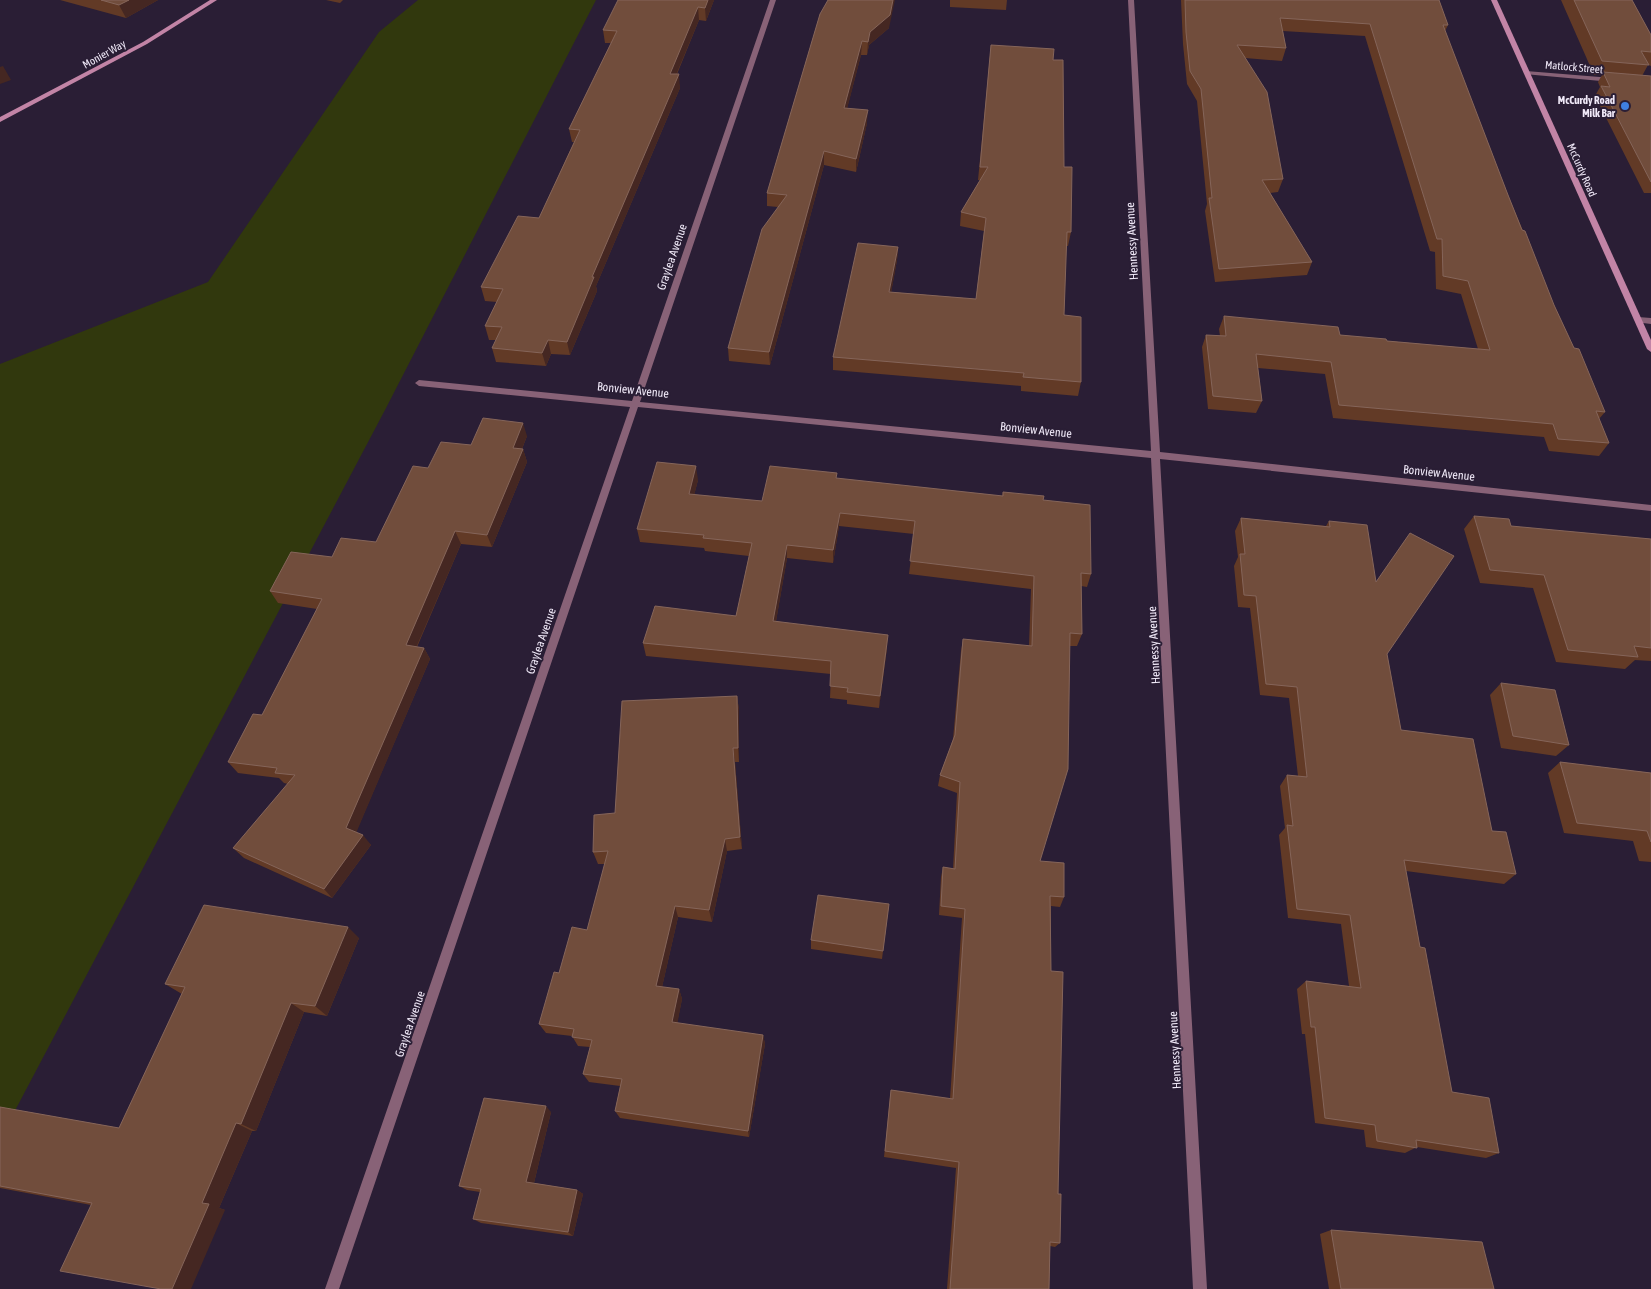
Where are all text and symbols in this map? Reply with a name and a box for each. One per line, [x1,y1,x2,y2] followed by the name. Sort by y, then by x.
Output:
[80,37,128,71] street label: Monier Way
[1544,58,1604,76] street label: Matlock Street
[1558,94,1616,119] place label: McCurdy Road Milk Bar
[1619,100,1631,112] marker: McCurdy Road Milk Bar
[1565,141,1599,199] street label: McCurdy Road
[1123,202,1141,280] street label: Hennessy Avenue
[654,222,690,292] street label: Graylea Avenue
[596,379,670,401] street label: Bonview Avenue
[999,419,1073,441] street label: Bonview Avenue
[1402,462,1476,484] street label: Bonview Avenue
[523,606,559,676] street label: Graylea Avenue
[1145,606,1163,684] street label: Hennessy Avenue
[392,989,428,1059] street label: Graylea Avenue
[1166,1011,1184,1089] street label: Hennessy Avenue

